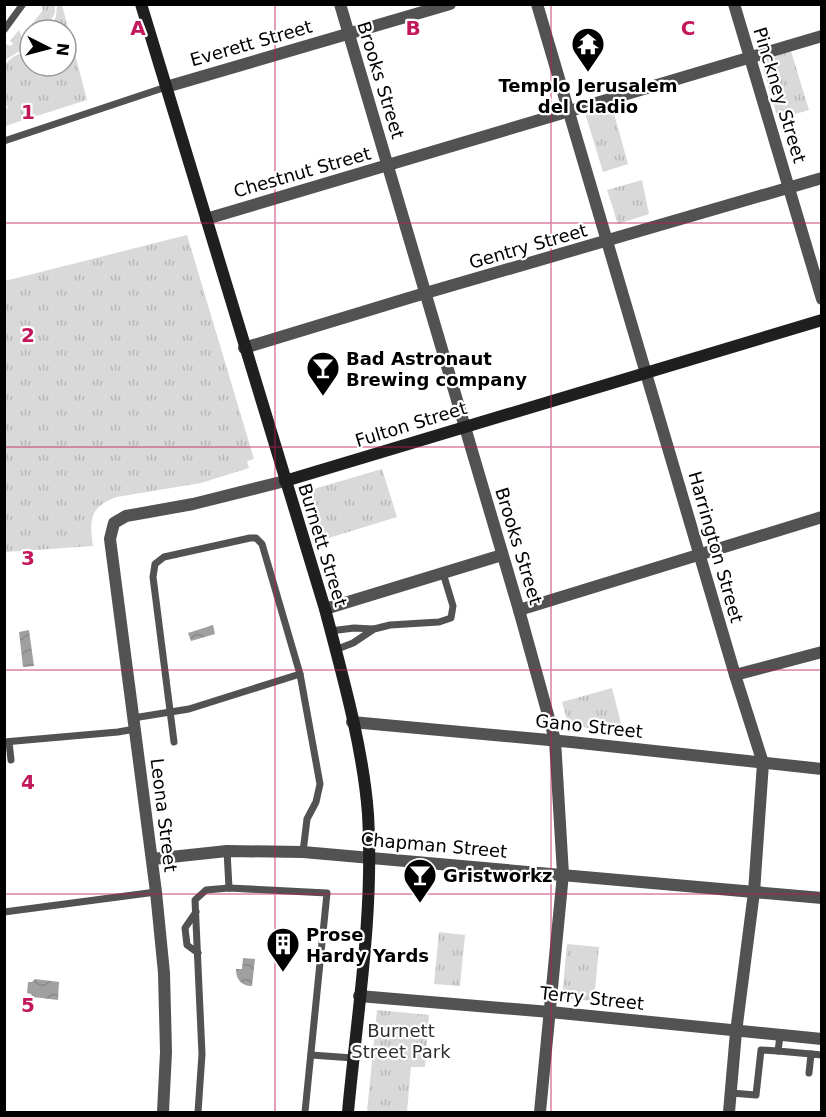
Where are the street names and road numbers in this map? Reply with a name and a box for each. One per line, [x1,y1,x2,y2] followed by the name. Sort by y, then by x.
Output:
[188,16,314,70] street label: Everett Street
[353,19,409,141] street label: Brooks Street
[749,25,811,165] street label: Pinckney Street
[231,142,373,202] street label: Chestnut Street
[466,219,590,273] street label: Gentry Street
[353,397,469,451] street label: Fulton Street
[684,469,748,625] street label: Harrington Street
[294,481,352,609] street label: Burnett Street
[491,485,547,607] street label: Brooks Street
[534,710,644,742] street label: Gano Street
[147,757,181,873] street label: Leona Street
[360,828,508,862] street label: Chapman Street
[538,982,645,1014] street label: Terry Street

